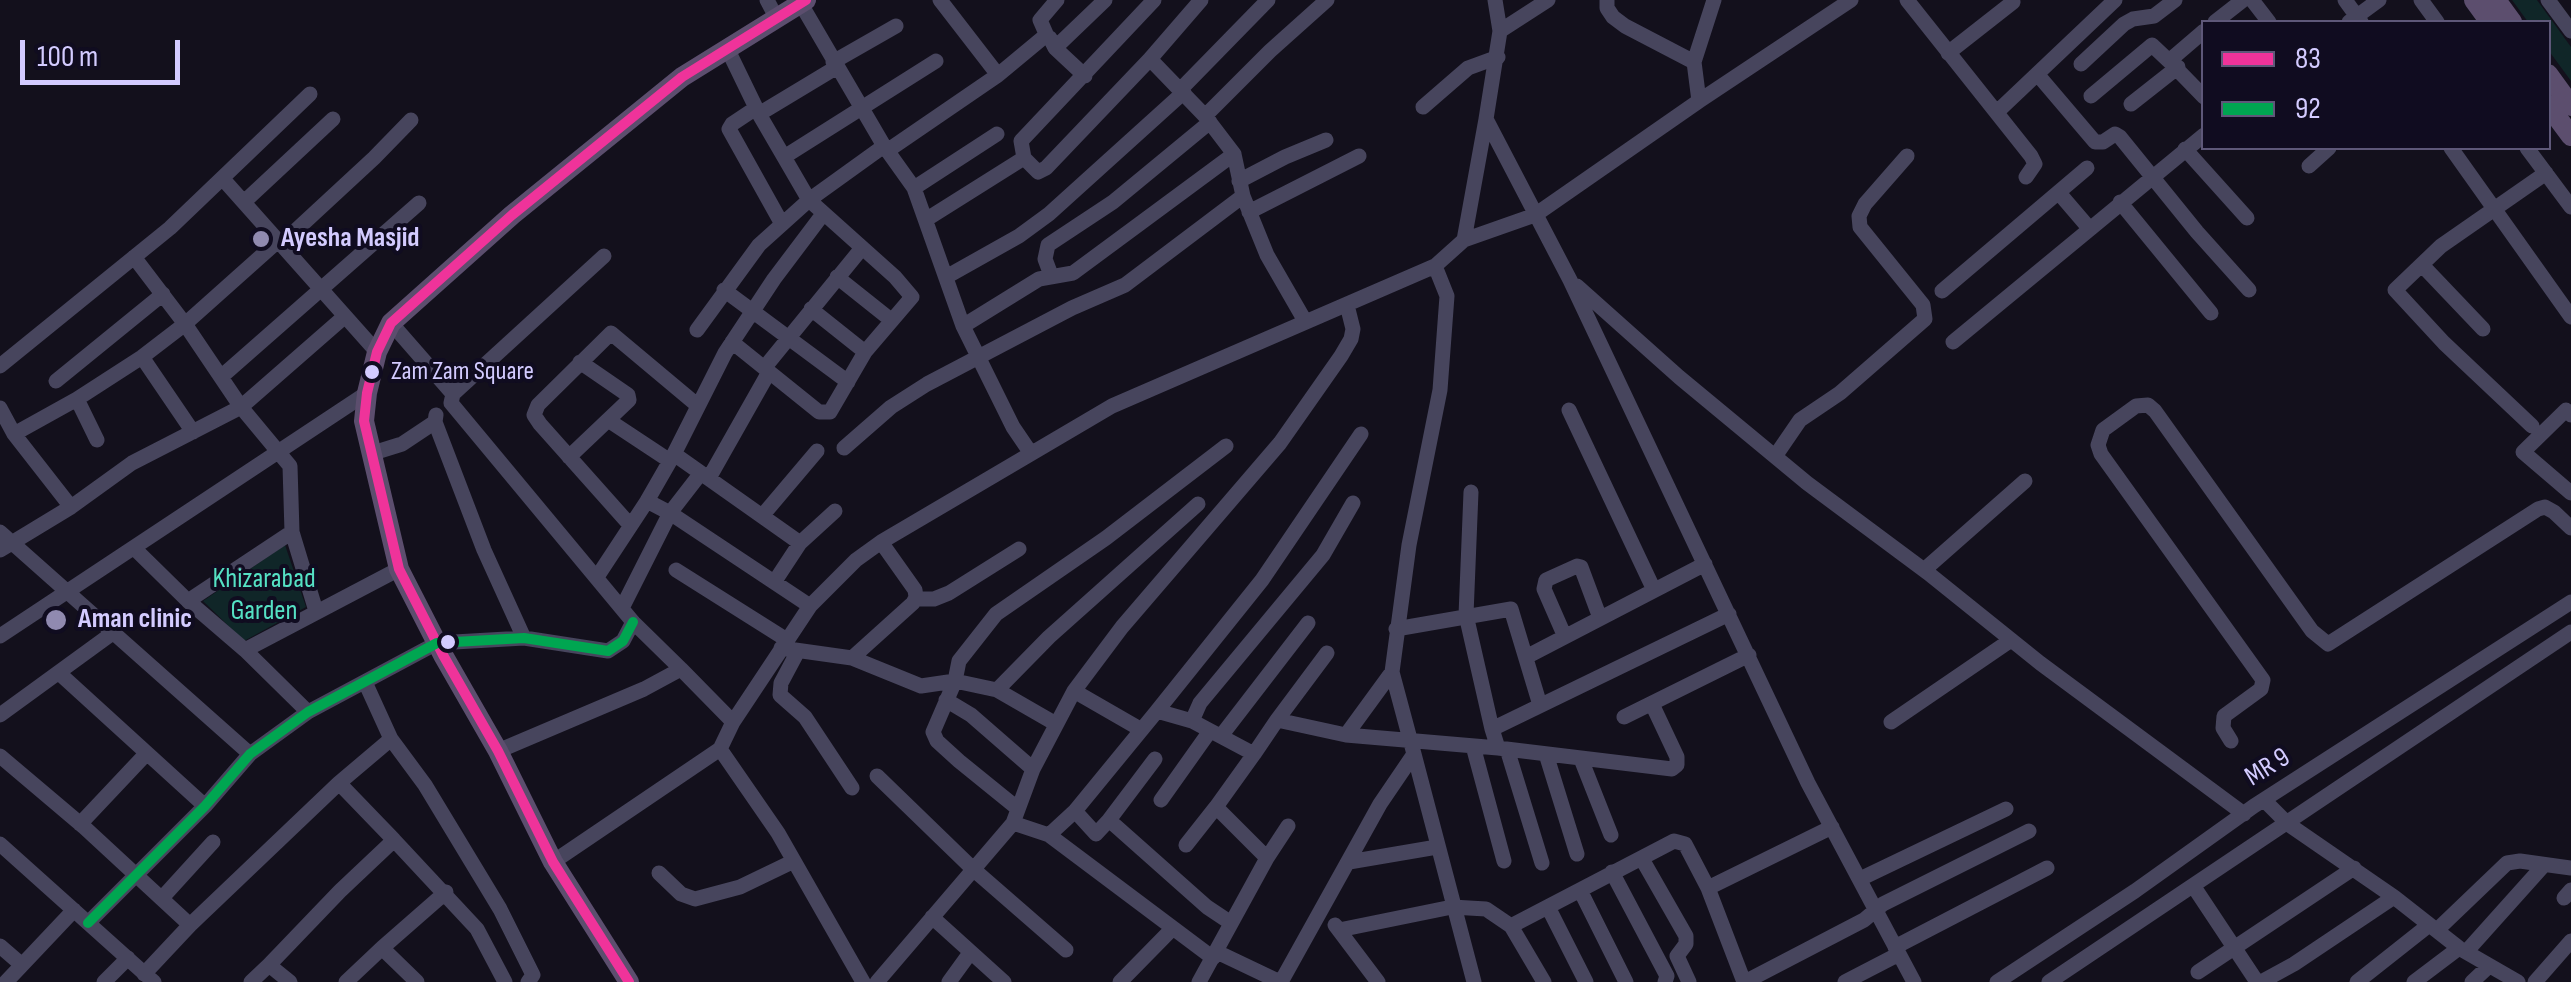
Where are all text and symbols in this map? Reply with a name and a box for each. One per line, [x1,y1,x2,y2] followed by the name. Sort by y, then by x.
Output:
[25,20,185,82] scale bar
[2201,20,2551,150] legend
[37,39,98,75] text: 100 m
[2295,41,2321,77] text: 83
[2295,91,2321,127] text: 92
[281,222,420,256] place label: Ayesha Masjid
[250,228,272,250] marker: Ayesha Masjid
[391,356,534,388] place label: Zam Zam Square
[362,362,382,382] marker: Zam Zam Square
[212,563,316,629] park label: Khizarabad Garden
[78,603,192,637] place label: Aman clinic
[43,607,69,633] marker: Aman clinic
[438,632,458,652] unlabelled marker
[2239,741,2297,795] street label: MR 9

